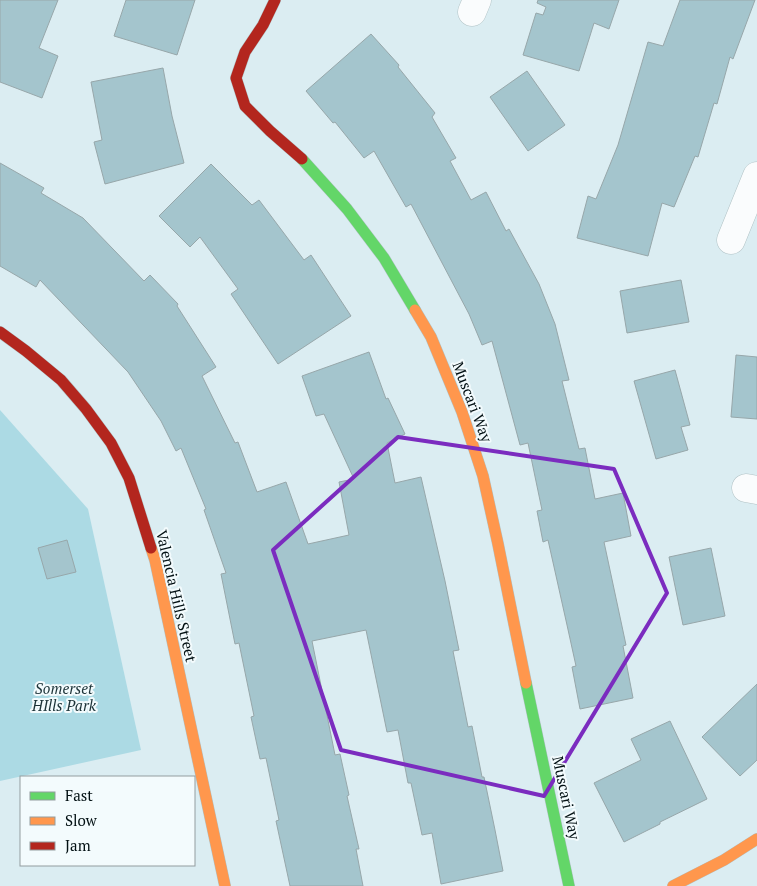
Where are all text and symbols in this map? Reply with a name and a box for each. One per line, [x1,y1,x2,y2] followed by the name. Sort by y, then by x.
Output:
[448,358,498,445] street label: Muscari Way
[152,528,202,664] street label: Valencia Hills Street
[31,678,97,715] park label: Somerset HIlls Park
[548,754,586,842] street label: Muscari Way
[20,776,195,866] legend
[65,785,93,805] text: Fast
[65,810,98,830] text: Slow
[65,835,91,855] text: Jam

